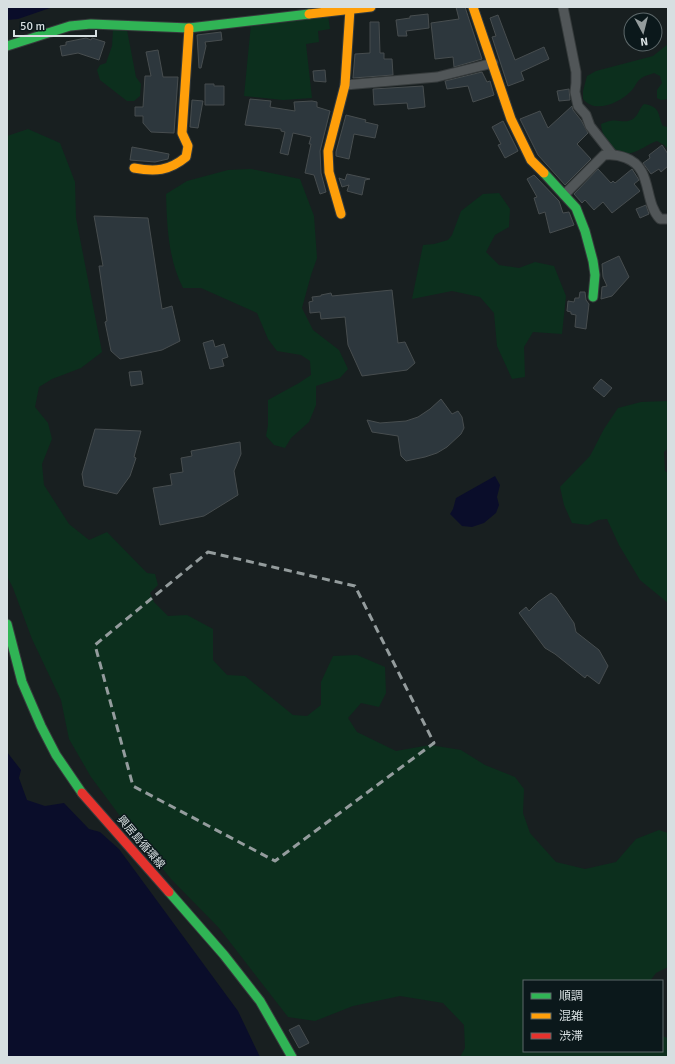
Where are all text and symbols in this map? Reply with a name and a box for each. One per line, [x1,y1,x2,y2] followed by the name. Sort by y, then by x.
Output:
[14,12,96,38] scale bar
[623,12,663,52] north arrow
[20,19,45,34] text: 50 m
[640,35,649,48] text: N
[114,813,168,871] street label: 興居島循環線
[523,980,663,1052] legend
[559,989,583,1004] text: 順調
[559,1009,583,1024] text: 混雑
[559,1029,583,1044] text: 渋滞

